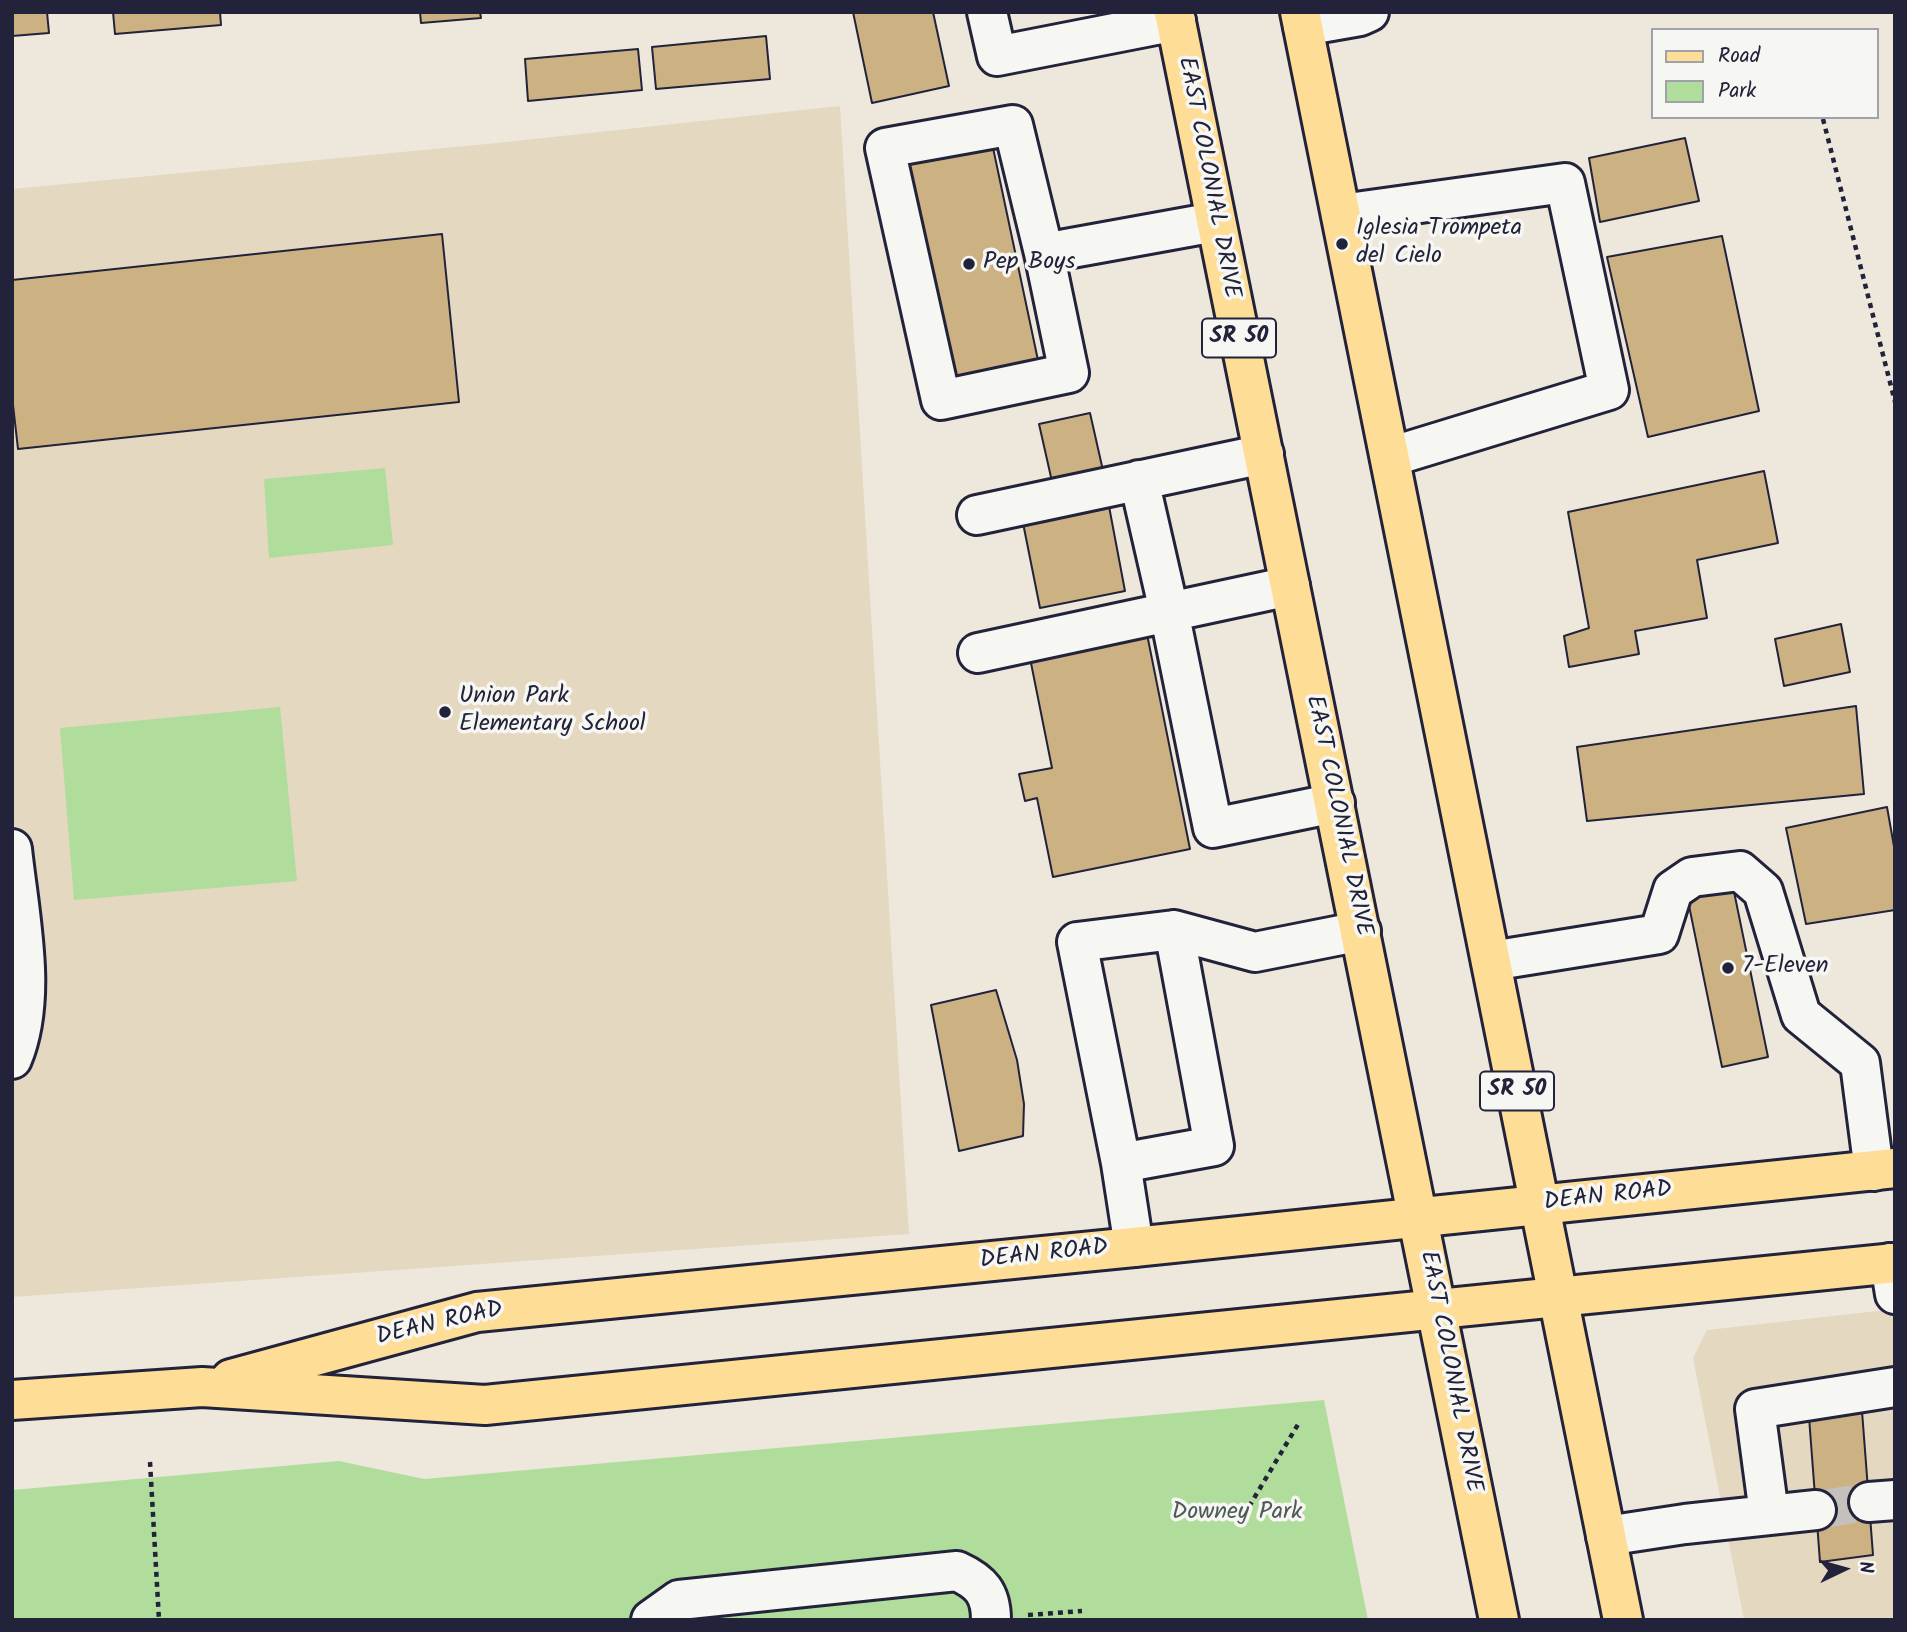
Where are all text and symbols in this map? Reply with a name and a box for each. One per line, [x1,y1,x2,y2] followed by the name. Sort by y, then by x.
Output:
[1652,28,1879,119] legend
[1718,40,1760,73] text: Road
[1169,55,1245,301] street label: EAST COLONIAL DRIVE
[1718,75,1756,108] text: Park
[1356,216,1522,272] place label: Iglesia Trompeta del Cielo
[1334,236,1350,252] marker: Iglesia Trompeta del Cielo
[983,250,1076,278] place label: Pep Boys
[961,256,977,272] marker: Pep Boys
[1202,318,1276,358] road number: SR 50
[459,684,646,740] place label: Union Park Elementary School
[1297,693,1377,939] street label: EAST COLONIAL DRIVE
[437,704,453,720] marker: Union Park Elementary School
[1742,954,1829,982] place label: 7-Eleven
[1720,960,1736,976] marker: 7-Eleven
[1480,1072,1554,1110] road number: SR 50
[1542,1177,1674,1219] street label: DEAN ROAD
[978,1235,1110,1277] street label: DEAN ROAD
[1411,1249,1487,1495] street label: EAST COLONIAL DRIVE
[374,1296,506,1354] street label: DEAN ROAD
[1172,1500,1302,1528] park label: Downey Park
[1809,1534,1879,1604] north arrow
[1849,1560,1880,1574] text: N

